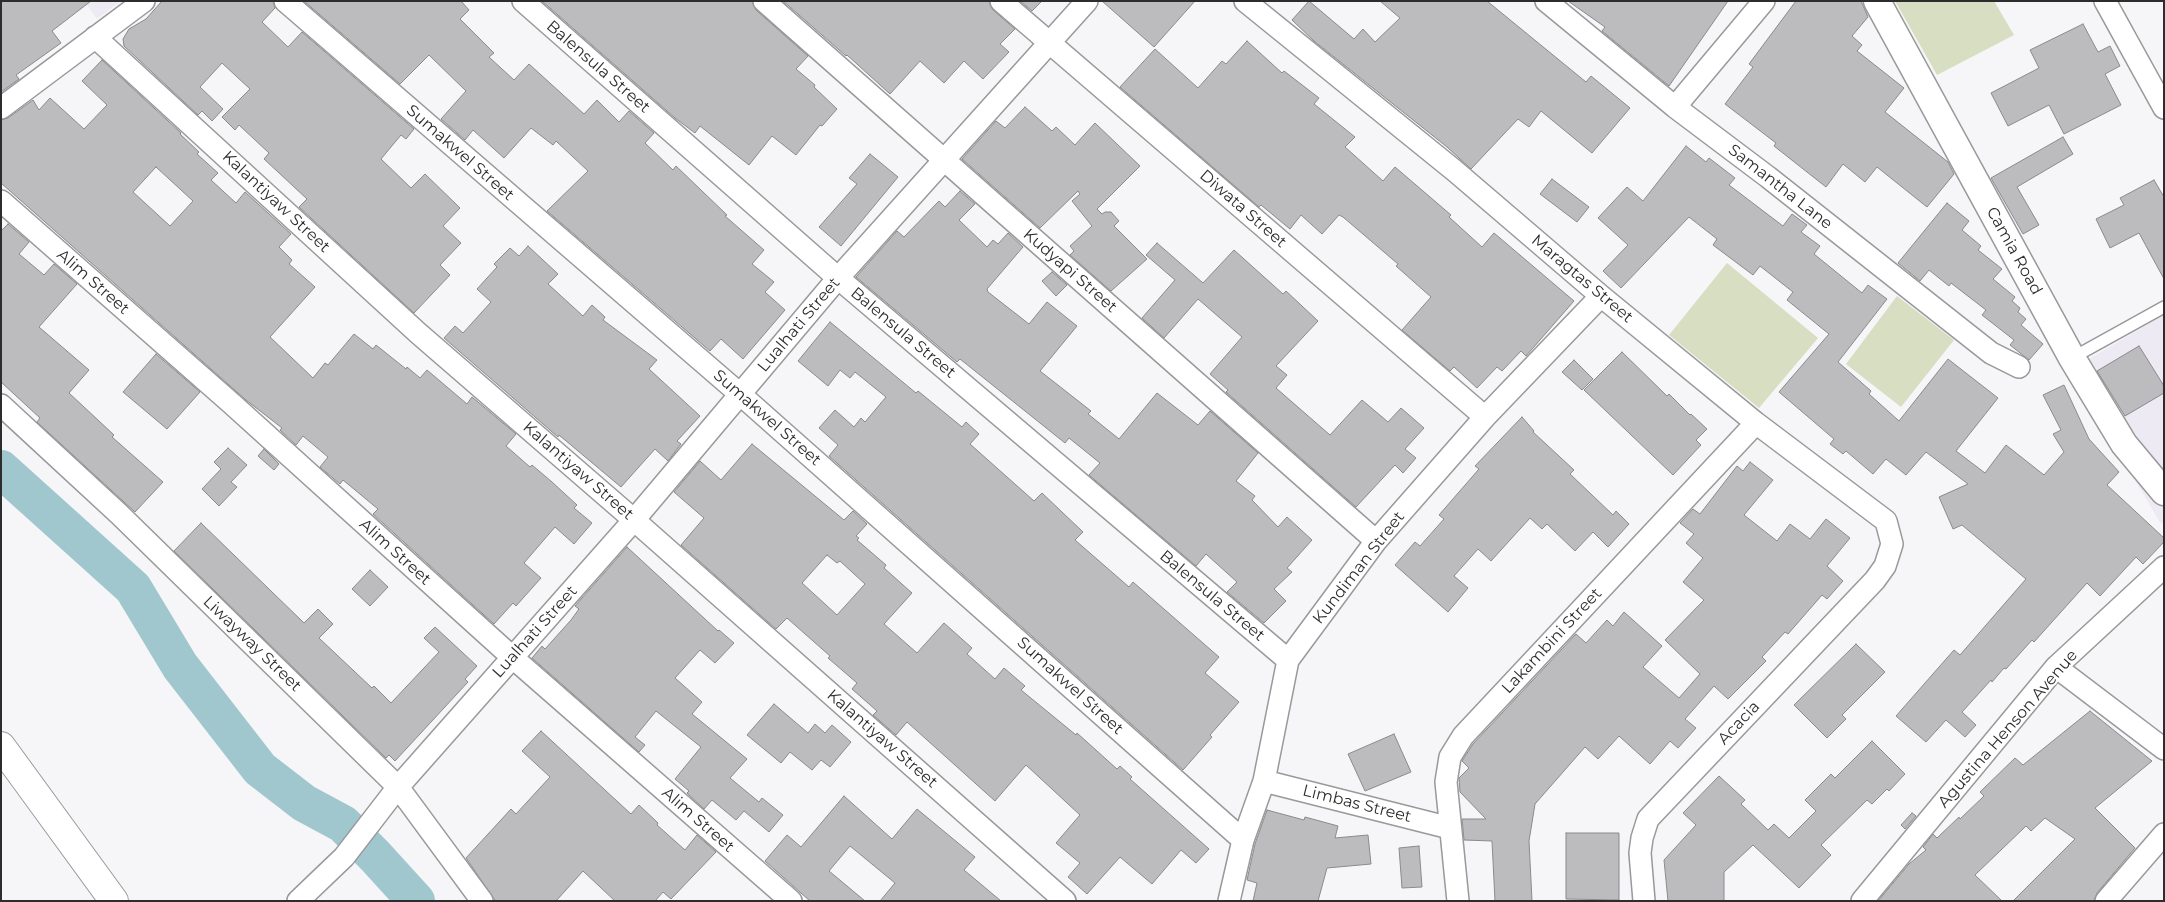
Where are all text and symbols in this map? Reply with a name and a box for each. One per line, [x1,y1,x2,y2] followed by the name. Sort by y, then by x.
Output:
[542,17,654,117] street label: Balensula Street
[402,101,518,205] street label: Sumakwel Street
[1724,140,1836,234] street label: Samantha Lane
[218,147,334,257] street label: Kalantiyaw Street
[1196,166,1290,252] street label: Diwata Street
[1982,204,2046,298] street label: Camia Road
[1019,225,1121,317] street label: Kudyapi Street
[1527,231,1637,327] street label: Maragtas Street
[53,245,133,319] street label: Alim Street
[754,274,844,376] street label: Lualhati Street
[847,283,959,383] street label: Balensula Street
[709,366,825,470] street label: Sumakwel Street
[519,418,637,524] street label: Kalantiyaw Street
[1309,508,1409,628] street label: Kundiman Street
[355,515,435,589] street label: Alim Street
[1156,546,1268,646] street label: Balensula Street
[489,582,581,682] street label: Lualhati Street
[1498,584,1606,698] street label: Lakambini Street
[199,592,305,696] street label: Liwayway Street
[1013,633,1127,739] street label: Sumakwel Street
[1934,646,2082,812] street label: Agustina Henson Avenue
[823,686,941,792] street label: Kalantiyaw Street
[1714,697,1764,749] street label: Acacia
[1301,781,1413,827] street label: Limbas Street
[658,783,738,857] street label: Alim Street

